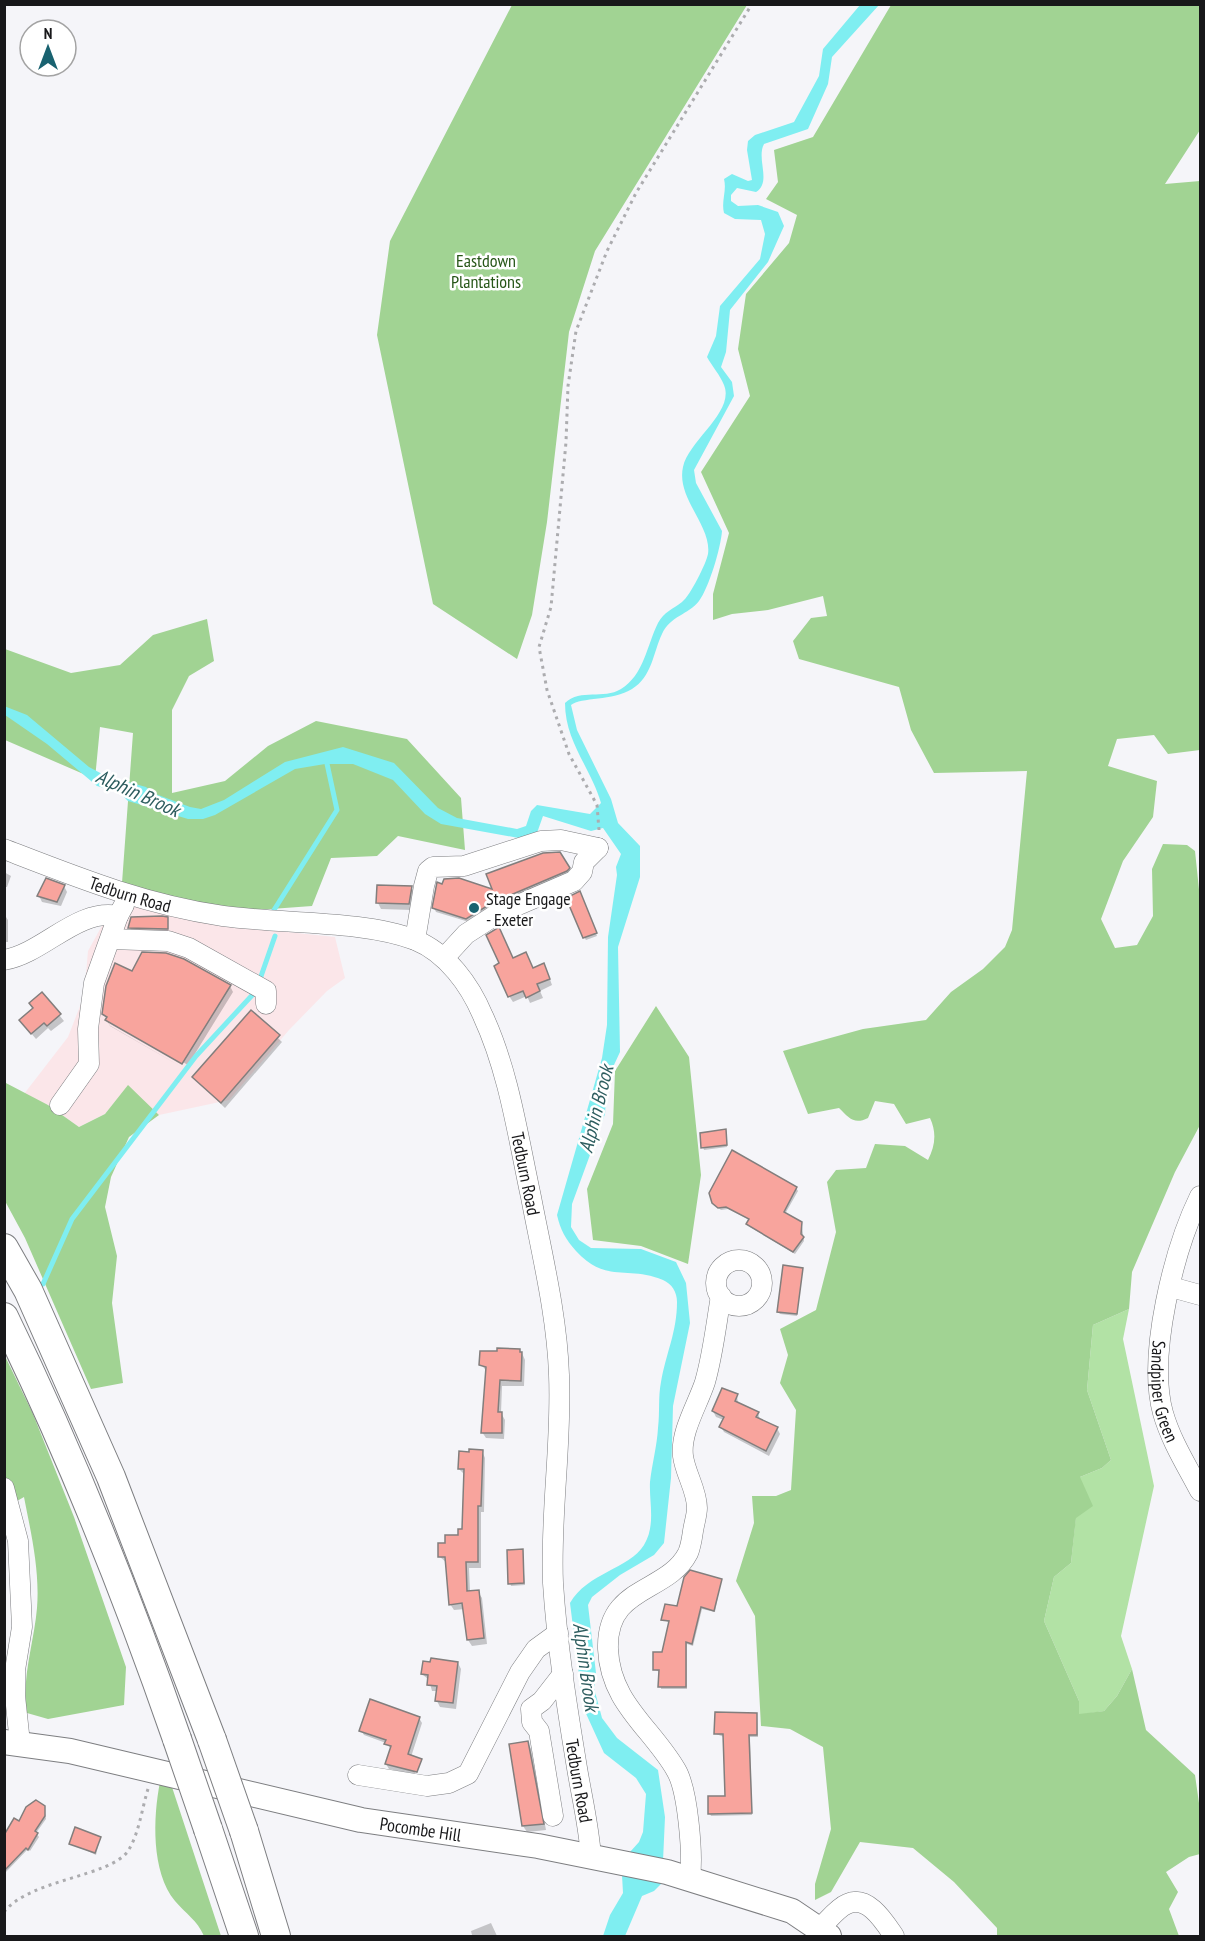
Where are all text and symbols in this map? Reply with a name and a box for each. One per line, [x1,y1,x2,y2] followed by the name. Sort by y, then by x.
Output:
[18,18,78,78] north arrow
[44,23,52,43] text: N
[451,249,521,293] park label: Eastdown Plantations
[92,763,186,824] water label: Alphin Brook
[86,871,173,917] street label: Tedburn Road
[486,887,571,931] place label: Stage Engage - Exeter
[467,901,481,915] marker: Stage Engage - Exeter
[573,1061,620,1155] water label: Alphin Brook
[507,1130,546,1217] street label: Tedburn Road
[1147,1340,1184,1446] street label: Sandpiper Green
[567,1621,605,1715] water label: Alphin Brook
[561,1737,598,1824] street label: Tedburn Road
[378,1811,464,1846] street label: Pocombe Hill

